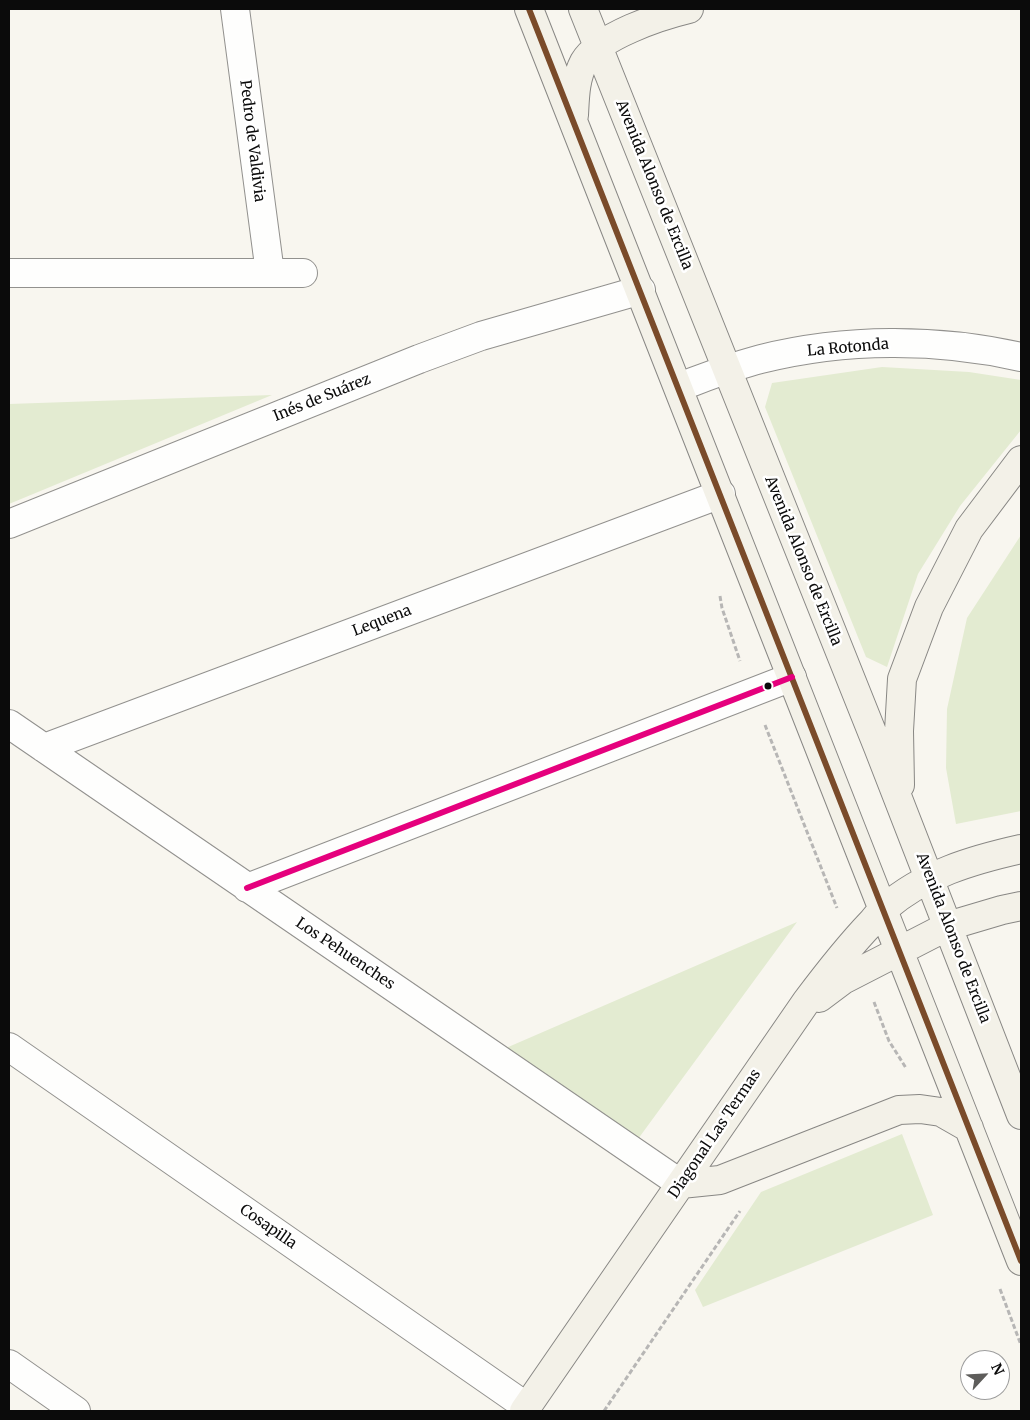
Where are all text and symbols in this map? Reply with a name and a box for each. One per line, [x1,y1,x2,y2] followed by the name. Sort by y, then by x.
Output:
[236,79,268,203] street label: Pedro de Valdivia
[612,98,696,272] street label: Avenida Alonso de Ercilla
[806,335,890,361] street label: La Rotonda
[271,370,373,426] street label: Inés de Suárez
[761,474,845,648] street label: Avenida Alonso de Ercilla
[350,602,414,640] street label: Lequena
[763,681,773,691] unlabelled marker
[912,850,994,1026] street label: Avenida Alonso de Ercilla
[292,914,398,994] street label: Los Pehuenches
[665,1066,765,1202] street label: Diagonal Las Termas
[236,1201,300,1253] street label: Cosapilla
[960,1350,1010,1400] north arrow
[987,1360,1008,1378] text: N

